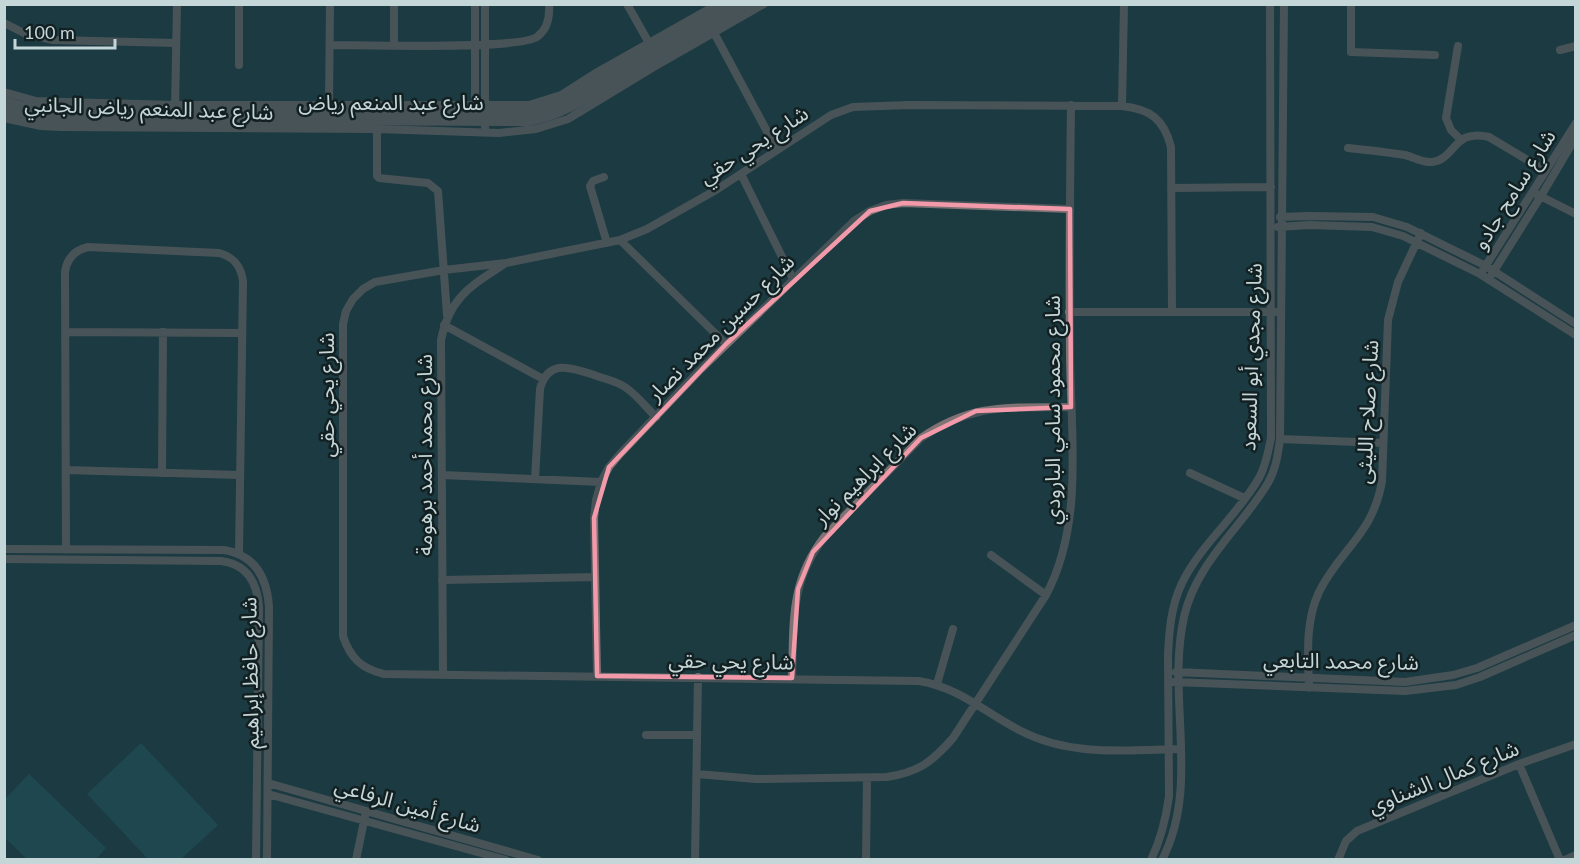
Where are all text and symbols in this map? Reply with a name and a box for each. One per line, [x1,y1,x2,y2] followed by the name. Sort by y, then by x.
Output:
[15,12,116,50] scale bar
[24,21,75,43] text: 100 m
[298,89,484,118] street label: شارع عبد المنعم رياض
[24,90,274,129] street label: شارع عبد المنعم رياض الجانبي
[694,99,815,193] street label: شارع يحي حقي
[1466,124,1563,256] street label: شارع سامح جادو
[641,248,802,409] street label: شارع حسين محمد نصار
[1234,262,1271,452] street label: شارع مجدي أبو السعود
[1039,295,1068,525] street label: شارع محمود سامي البارودي
[313,332,342,458] street label: شارع يحي حقي
[1350,339,1386,485] street label: شارع صلاح الليثى
[411,354,440,556] street label: شارع محمد أحمد برهومة
[807,416,923,533] street label: شارع ابراهيم نوار
[235,597,267,749] street label: شارع حافظ إبراهيم
[668,646,794,678] street label: شارع يحي حقي
[1263,646,1419,679] street label: شارع محمد التابعي
[1364,734,1524,822] street label: شارع كمال الشناوي
[331,771,484,841] street label: شارع أمين الرفاعي

